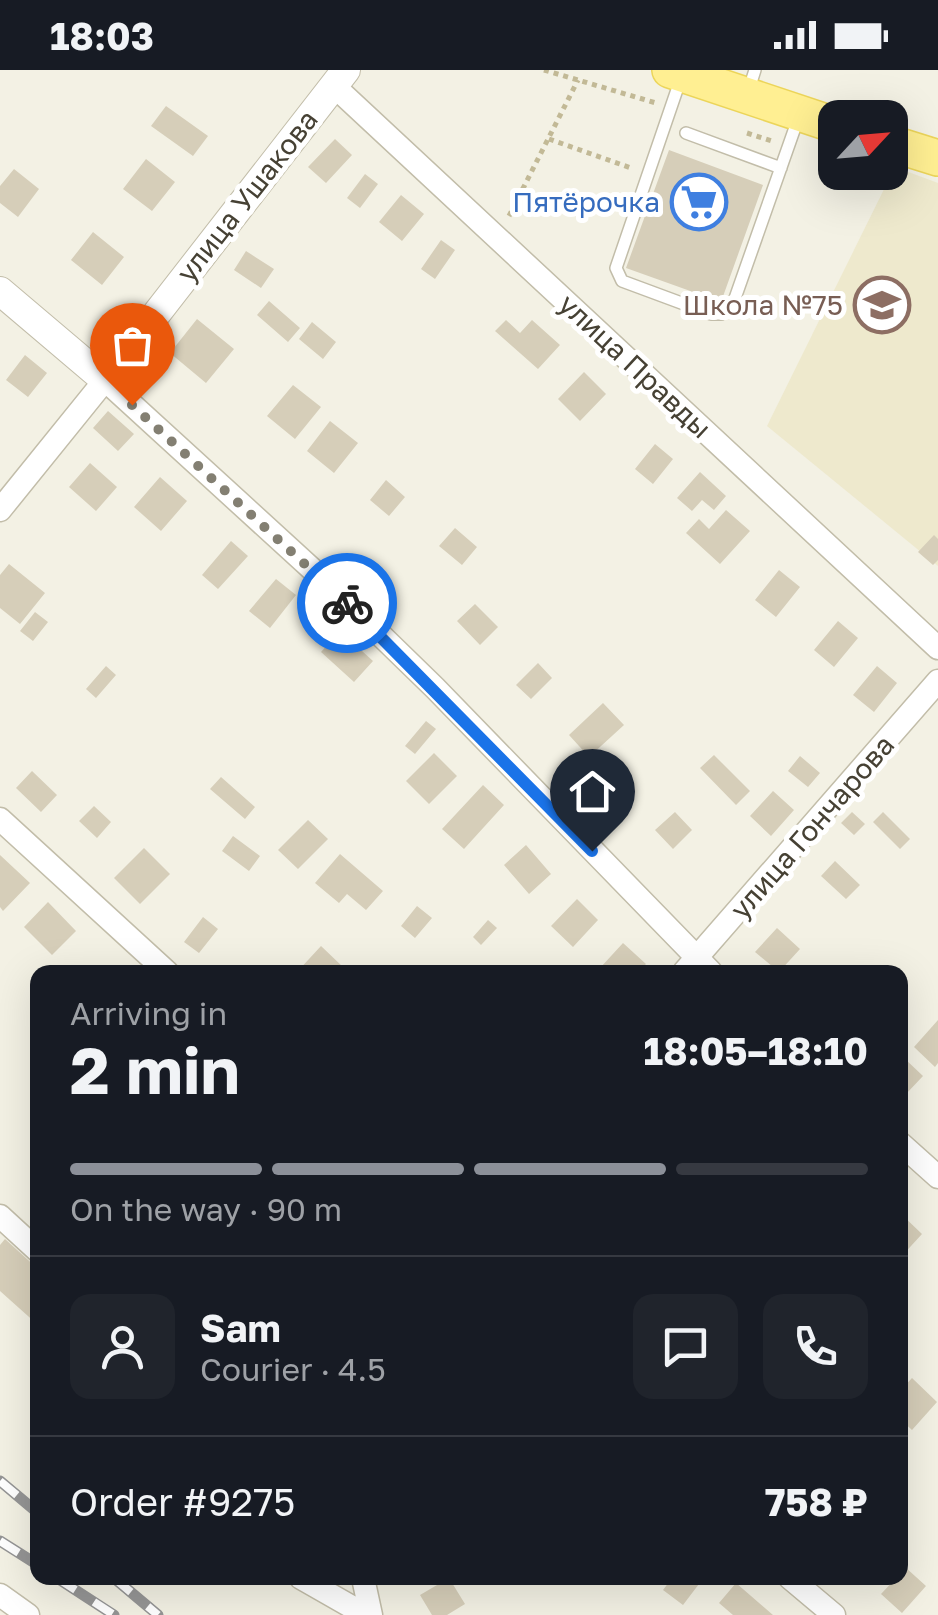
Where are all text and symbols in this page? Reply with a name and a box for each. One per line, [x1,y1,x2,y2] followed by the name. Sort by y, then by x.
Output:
[50,13,154,58] text: 18:03
[818,100,908,190] north arrow
[818,100,908,190] map controls
[169,103,324,288] street label: улица Ушакова
[669,172,729,232] supermarket icon: Пятёрочка
[512,185,660,218] place label: Пятёрочка
[852,275,912,335] school or university icon: Школа №75
[552,287,718,445] street label: улица Правды
[683,288,843,321] place label: Школа №75
[90,303,175,406] pin
[105,318,160,373] icon: bag
[297,553,397,653] courier
[320,576,375,631] icon: bike
[723,728,900,925] street label: улица Гончарова
[550,749,635,852] pin
[565,764,620,819] icon: home
[70,994,227,1032] text: Arriving in
[644,1028,868,1073] text: 18:05–18:10
[70,1030,240,1108] text: 2 min
[70,1190,342,1228] text: On the way · 90 m
[70,1294,175,1399] button: person
[633,1294,738,1399] button: chat
[763,1294,868,1399] button: phone
[200,1305,281,1350] text: Sam
[200,1350,386,1388] text: Courier · 4.5
[70,1479,295,1524] text: Order #9275
[765,1479,868,1524] text: 758 ₽

